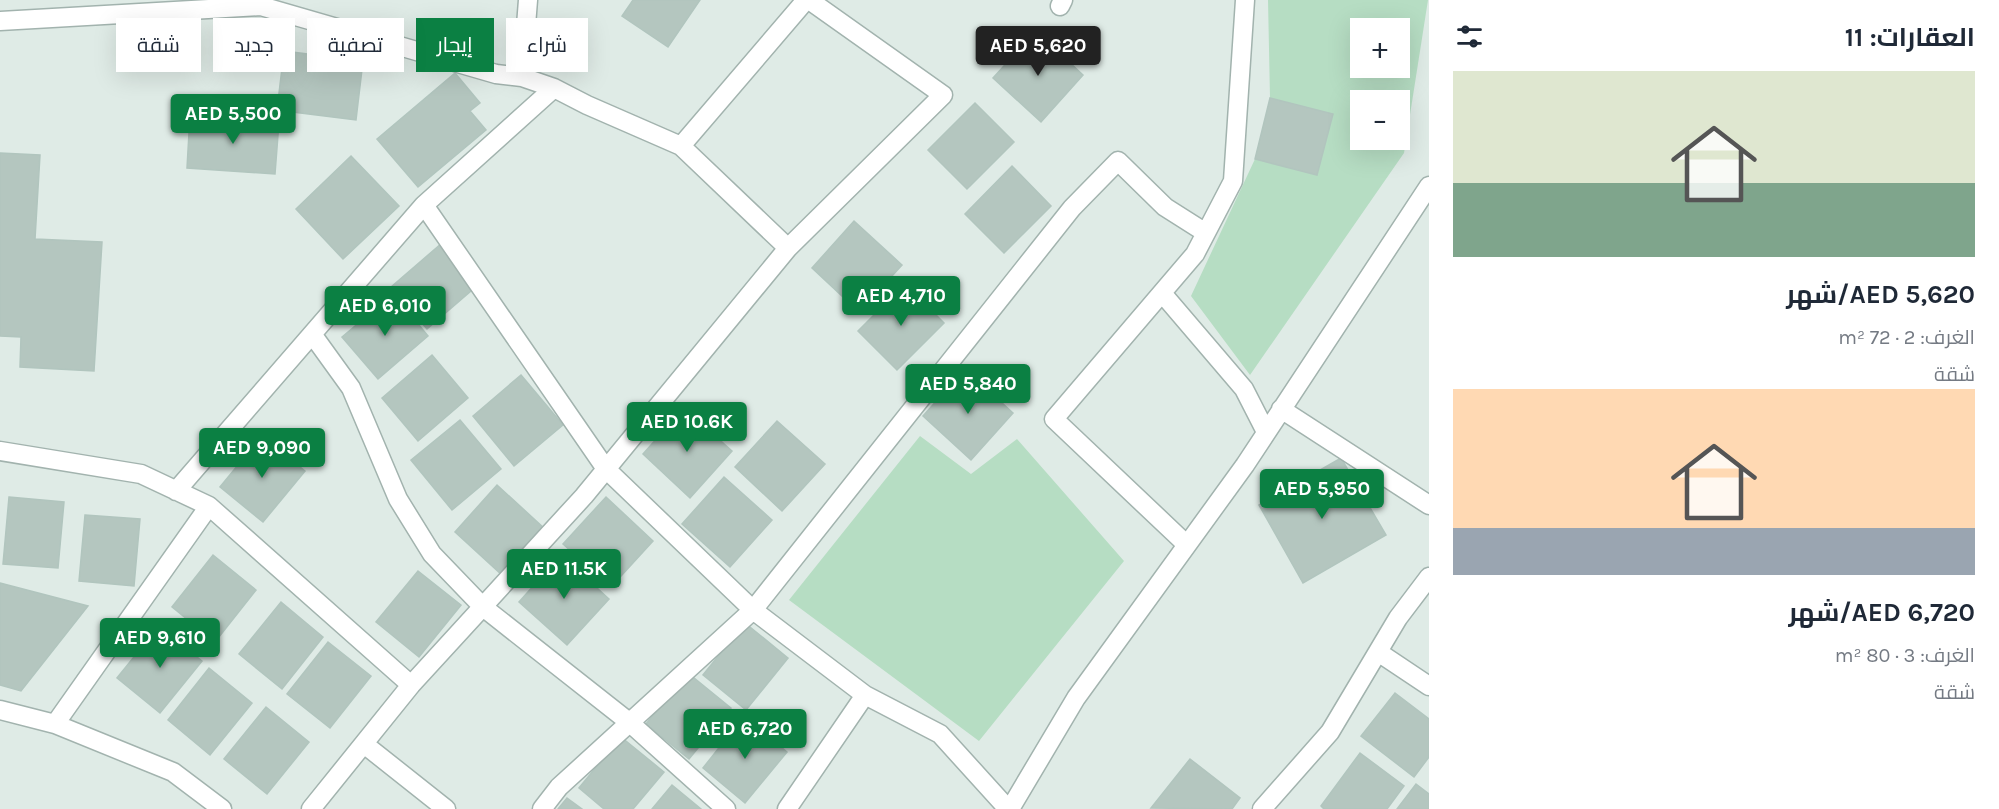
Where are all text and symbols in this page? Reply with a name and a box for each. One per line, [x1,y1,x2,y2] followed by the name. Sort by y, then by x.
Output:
[116,18,201,72] chip: شقة
[213,18,295,72] chip: جديد
[307,18,404,72] chip: تصفية
[416,18,494,72] chip: إيجار
[506,18,588,72] chip: شراء
[1350,18,1410,150] map controls
[1350,18,1410,78] button: +
[1453,20,1486,53] icon: filters
[1845,22,1975,53] text: العقارات: 11
[969,26,1107,77] pin: AED 5,620
[990,34,1086,57] text: AED 5,620
[1350,90,1410,150] button: −
[164,94,302,145] pin: AED 5,500
[185,102,281,125] text: AED 5,500
[1660,110,1768,218] icon: home
[832,276,970,327] pin: AED 4,710
[1786,279,1975,310] text: AED 5,620/شهر
[856,284,946,307] text: AED 4,710
[316,286,454,337] pin: AED 6,010
[339,294,431,317] text: AED 6,010
[1838,326,1975,349] text: الغرف: 2 · 72 m²
[1934,363,1975,386] text: شقة
[899,364,1037,415] pin: AED 5,840
[919,372,1017,395] text: AED 5,840
[618,402,756,453] pin: AED 10.6K
[641,410,733,433] text: AED 10.6K
[193,428,331,479] pin: AED 9,090
[1660,428,1768,536] icon: home
[213,436,311,459] text: AED 9,090
[1253,469,1391,520] pin: AED 5,950
[1274,477,1370,500] text: AED 5,950
[495,549,633,600] pin: AED 11.5K
[521,557,607,580] text: AED 11.5K
[1788,597,1975,628] text: AED 6,720/شهر
[91,618,229,669] pin: AED 9,610
[114,626,206,649] text: AED 9,610
[1835,644,1975,667] text: الغرف: 3 · 80 m²
[1934,681,1975,704] text: شقة
[676,709,814,760] pin: AED 6,720
[698,717,792,740] text: AED 6,720

